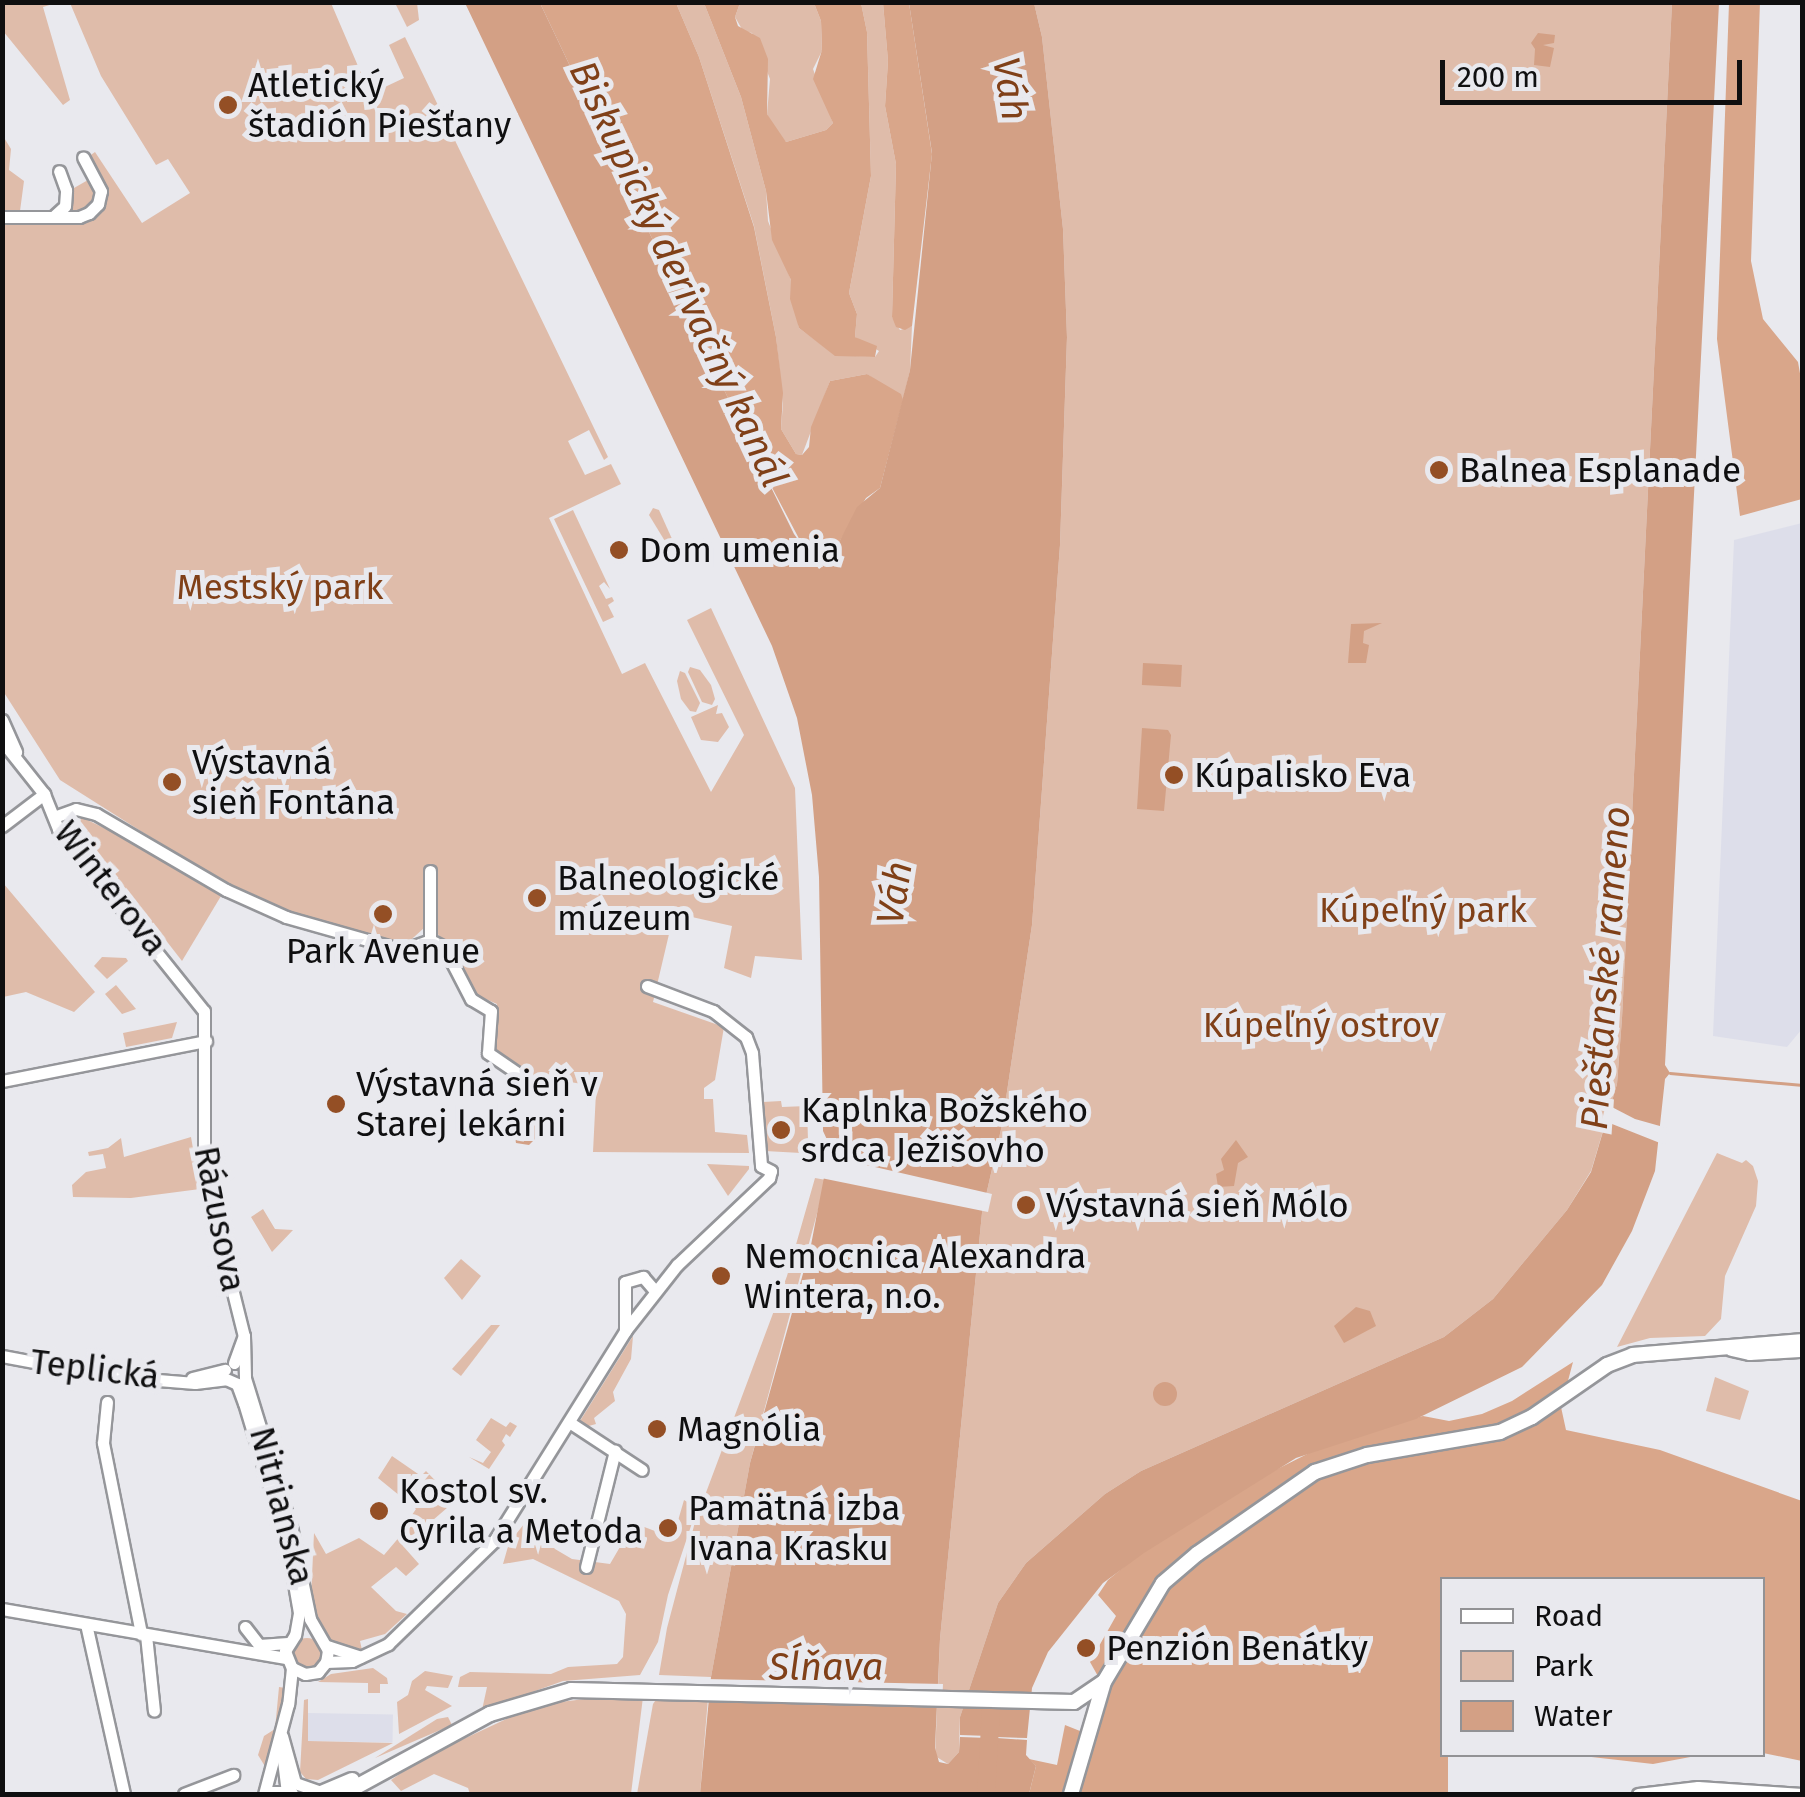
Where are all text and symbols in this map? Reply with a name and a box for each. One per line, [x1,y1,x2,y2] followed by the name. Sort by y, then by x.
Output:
[1445,40,1748,102] scale bar
[559,54,797,494] water label: Biskupický derivačný kanál
[983,54,1037,124] water label: Váh
[1457,59,1539,95] text: 200 m
[248,64,511,146] place label: Atletický štadión Piešťany
[217,94,239,116] marker: Atletický štadión Piešťany
[1459,449,1741,491] place label: Balnea Esplanade
[1428,459,1450,481] marker: Balnea Esplanade
[639,529,840,571] place label: Dom umenia
[608,539,630,561] marker: Dom umenia
[177,566,383,608] park label: Mestský park
[192,741,395,823] place label: Výstavná sieň Fontána
[1194,754,1411,796] place label: Kúpalisko Eva
[1163,764,1185,786] marker: Kúpalisko Eva
[161,771,183,793] marker: Výstavná sieň Fontána
[1572,805,1640,1131] water label: Piešťanské rameno
[46,812,176,964] street label: Winterova
[557,857,779,939] place label: Balneologické múzeum
[868,858,922,928] water label: Váh
[526,887,548,909] marker: Balneologické múzeum
[1319,889,1527,931] park label: Kúpeľný park
[372,903,394,925] marker: Park Avenue
[286,930,480,972] place label: Park Avenue
[1203,1004,1439,1046] park label: Kúpeľný ostrov
[356,1063,598,1145] place label: Výstavná sieň v Starej lekárni
[801,1089,1088,1171] place label: Kaplnka Božského srdca Ježišovho
[325,1093,347,1115] marker: Výstavná sieň v Starej lekárni
[770,1119,792,1141] marker: Kaplnka Božského srdca Ježišovho
[185,1143,255,1295] street label: Rázusova
[1046,1184,1349,1226] place label: Výstavná sieň Mólo
[1015,1194,1037,1216] marker: Výstavná sieň Mólo
[744,1235,1086,1317] place label: Nemocnica Alexandra Wintera, n.o.
[708,1263,734,1289] marker: Nemocnica Alexandra Wintera, n.o.
[28,1340,162,1398] street label: Teplická
[677,1408,821,1450] place label: Magnólia
[646,1418,668,1440] marker: Magnólia
[241,1422,323,1590] street label: Nitrianska
[399,1470,643,1552] place label: Kostol sv. Cyrila a Metoda
[688,1487,901,1569] place label: Pamätná izba Ivana Krasku
[368,1500,390,1522] marker: Kostol sv. Cyrila a Metoda
[657,1517,679,1539] marker: Pamätná izba Ivana Krasku
[1440,1577,1765,1757] legend
[1534,1598,1603,1634] text: Road
[1106,1627,1368,1669] place label: Penzión Benátky
[1075,1637,1097,1659] marker: Penzión Benátky
[769,1645,883,1691] water label: Sĺňava
[1534,1648,1593,1684] text: Park
[1534,1698,1613,1734] text: Water

